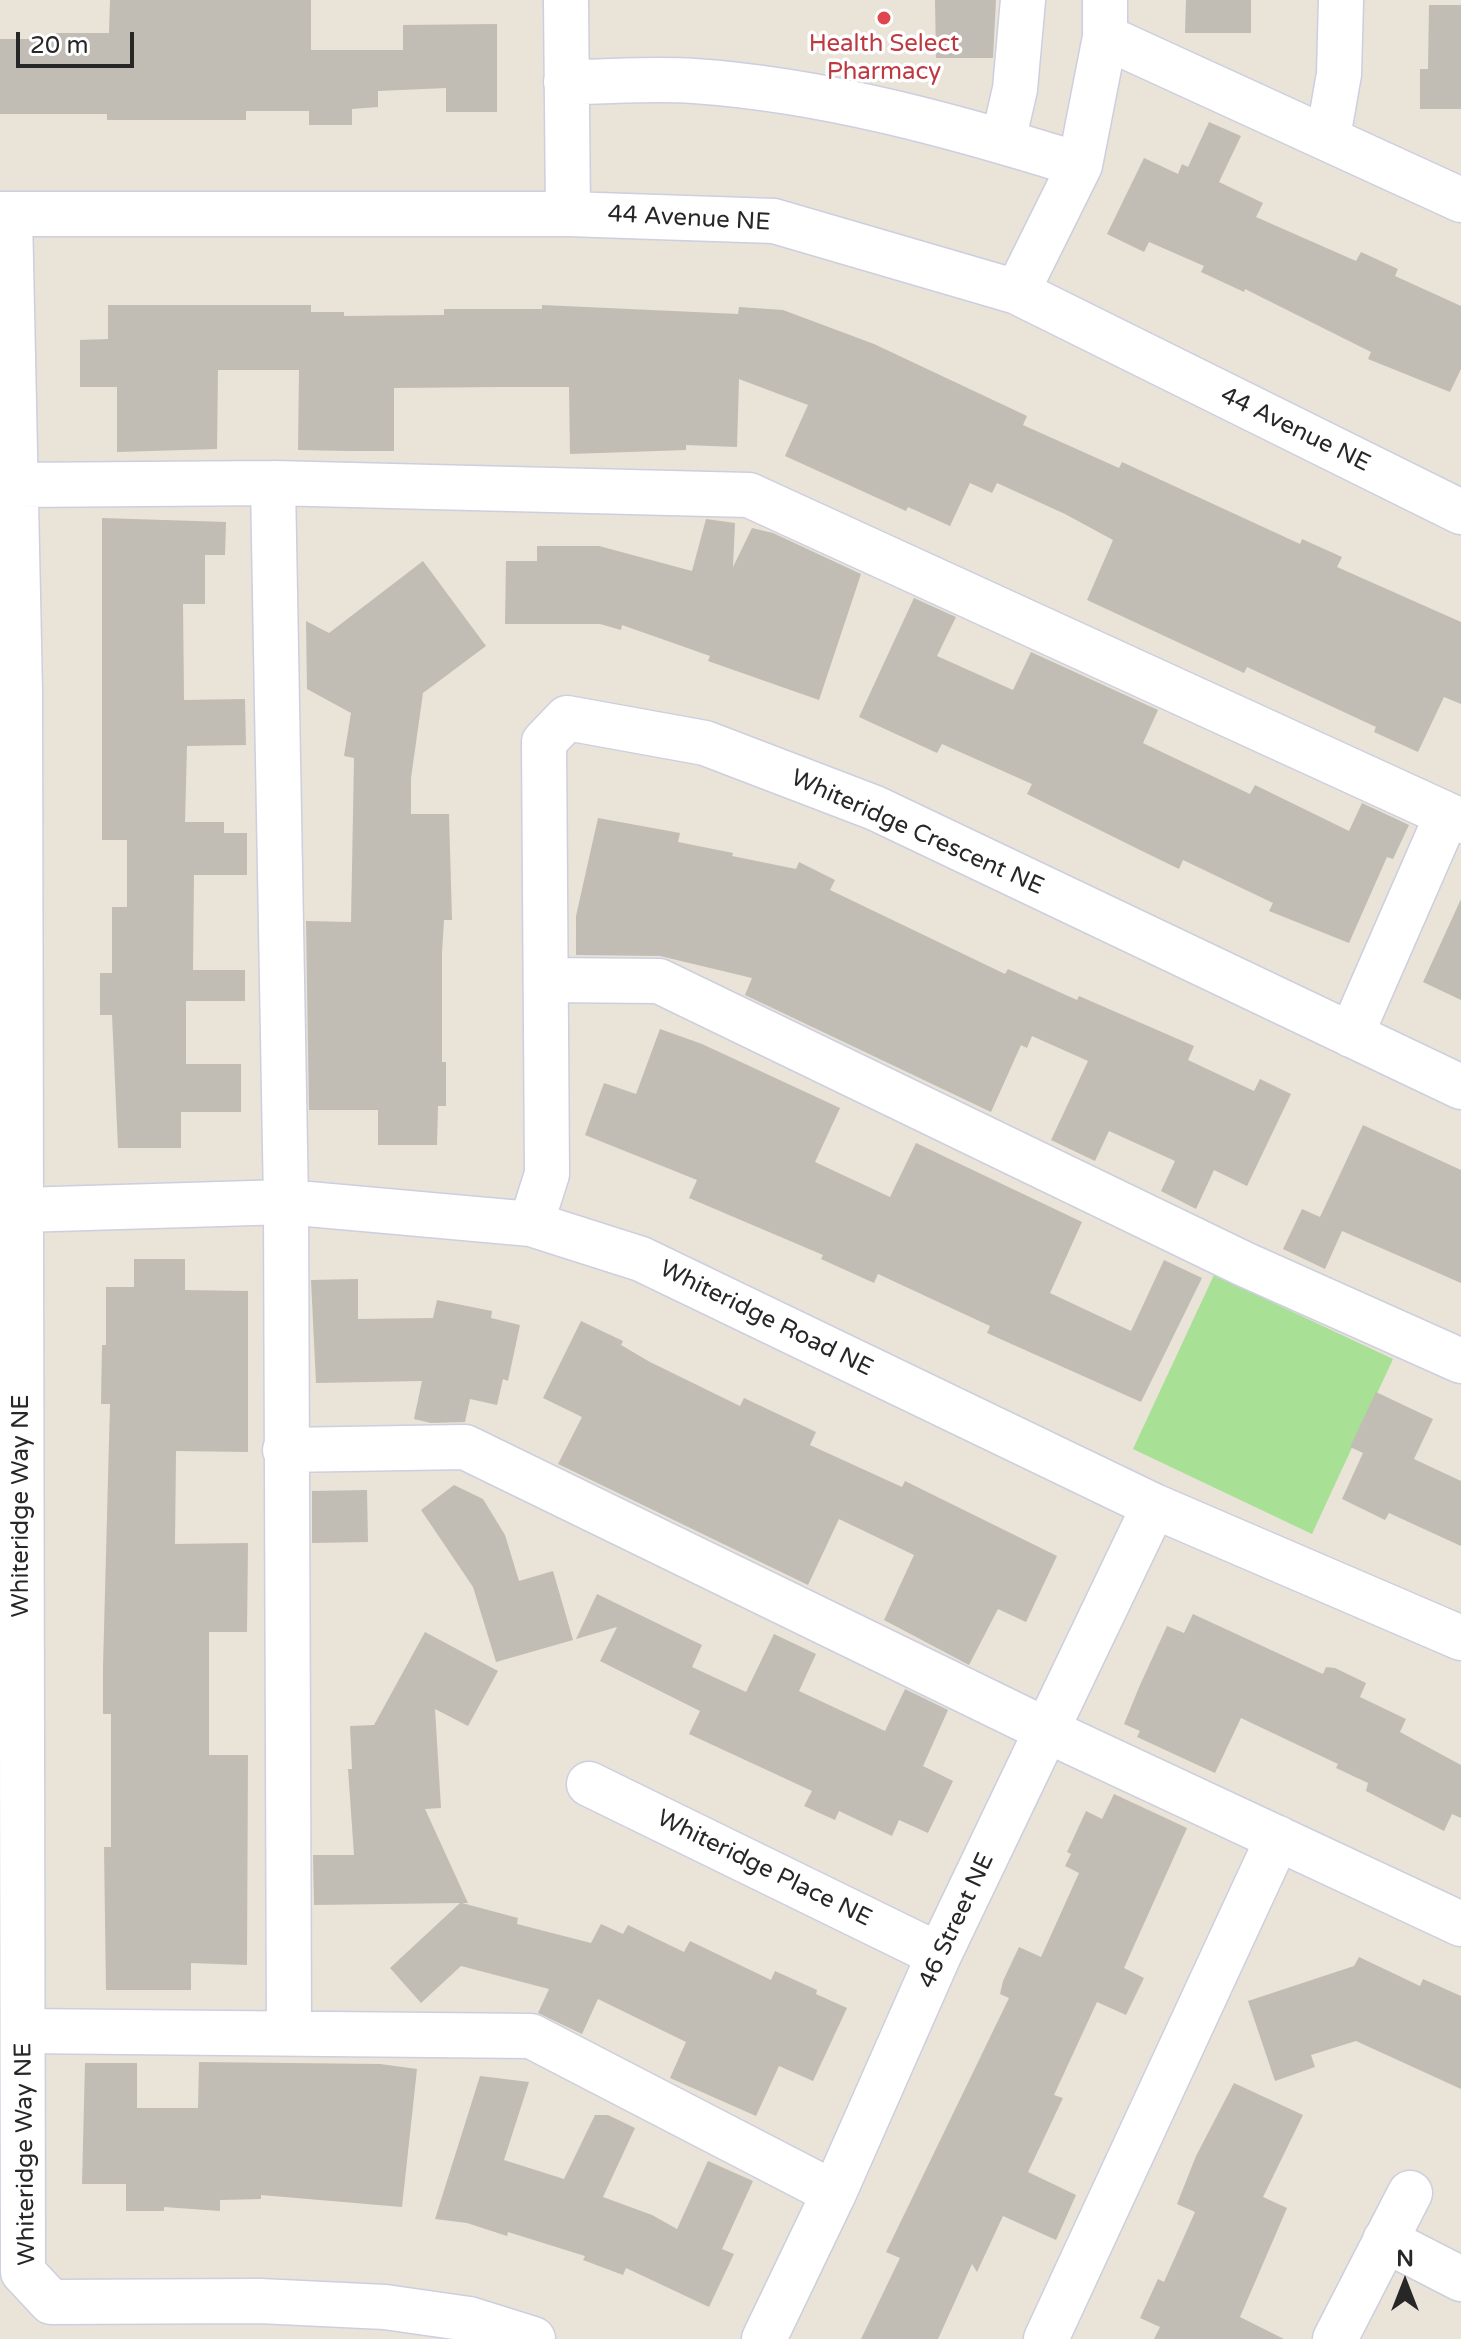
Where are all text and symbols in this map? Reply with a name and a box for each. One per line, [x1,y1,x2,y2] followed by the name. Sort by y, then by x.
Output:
[875,9,893,27] marker: Health Select Pharmacy
[20,16,138,66] scale bar
[30,31,88,60] text: 20 m
[809,31,959,87] place label: Health Select Pharmacy
[607,200,771,238] street label: 44 Avenue NE
[1215,381,1375,479] street label: 44 Avenue NE
[786,764,1048,902] street label: Whiteridge Crescent NE
[655,1255,877,1383] street label: Whiteridge Road NE
[8,1394,36,1618] street label: Whiteridge Way NE
[652,1804,876,1934] street label: Whiteridge Place NE
[913,1849,1001,1993] street label: 46 Street NE
[10,2042,42,2266] street label: Whiteridge Way NE
[1365,2243,1445,2323] north arrow
[1396,2246,1414,2272] text: N

